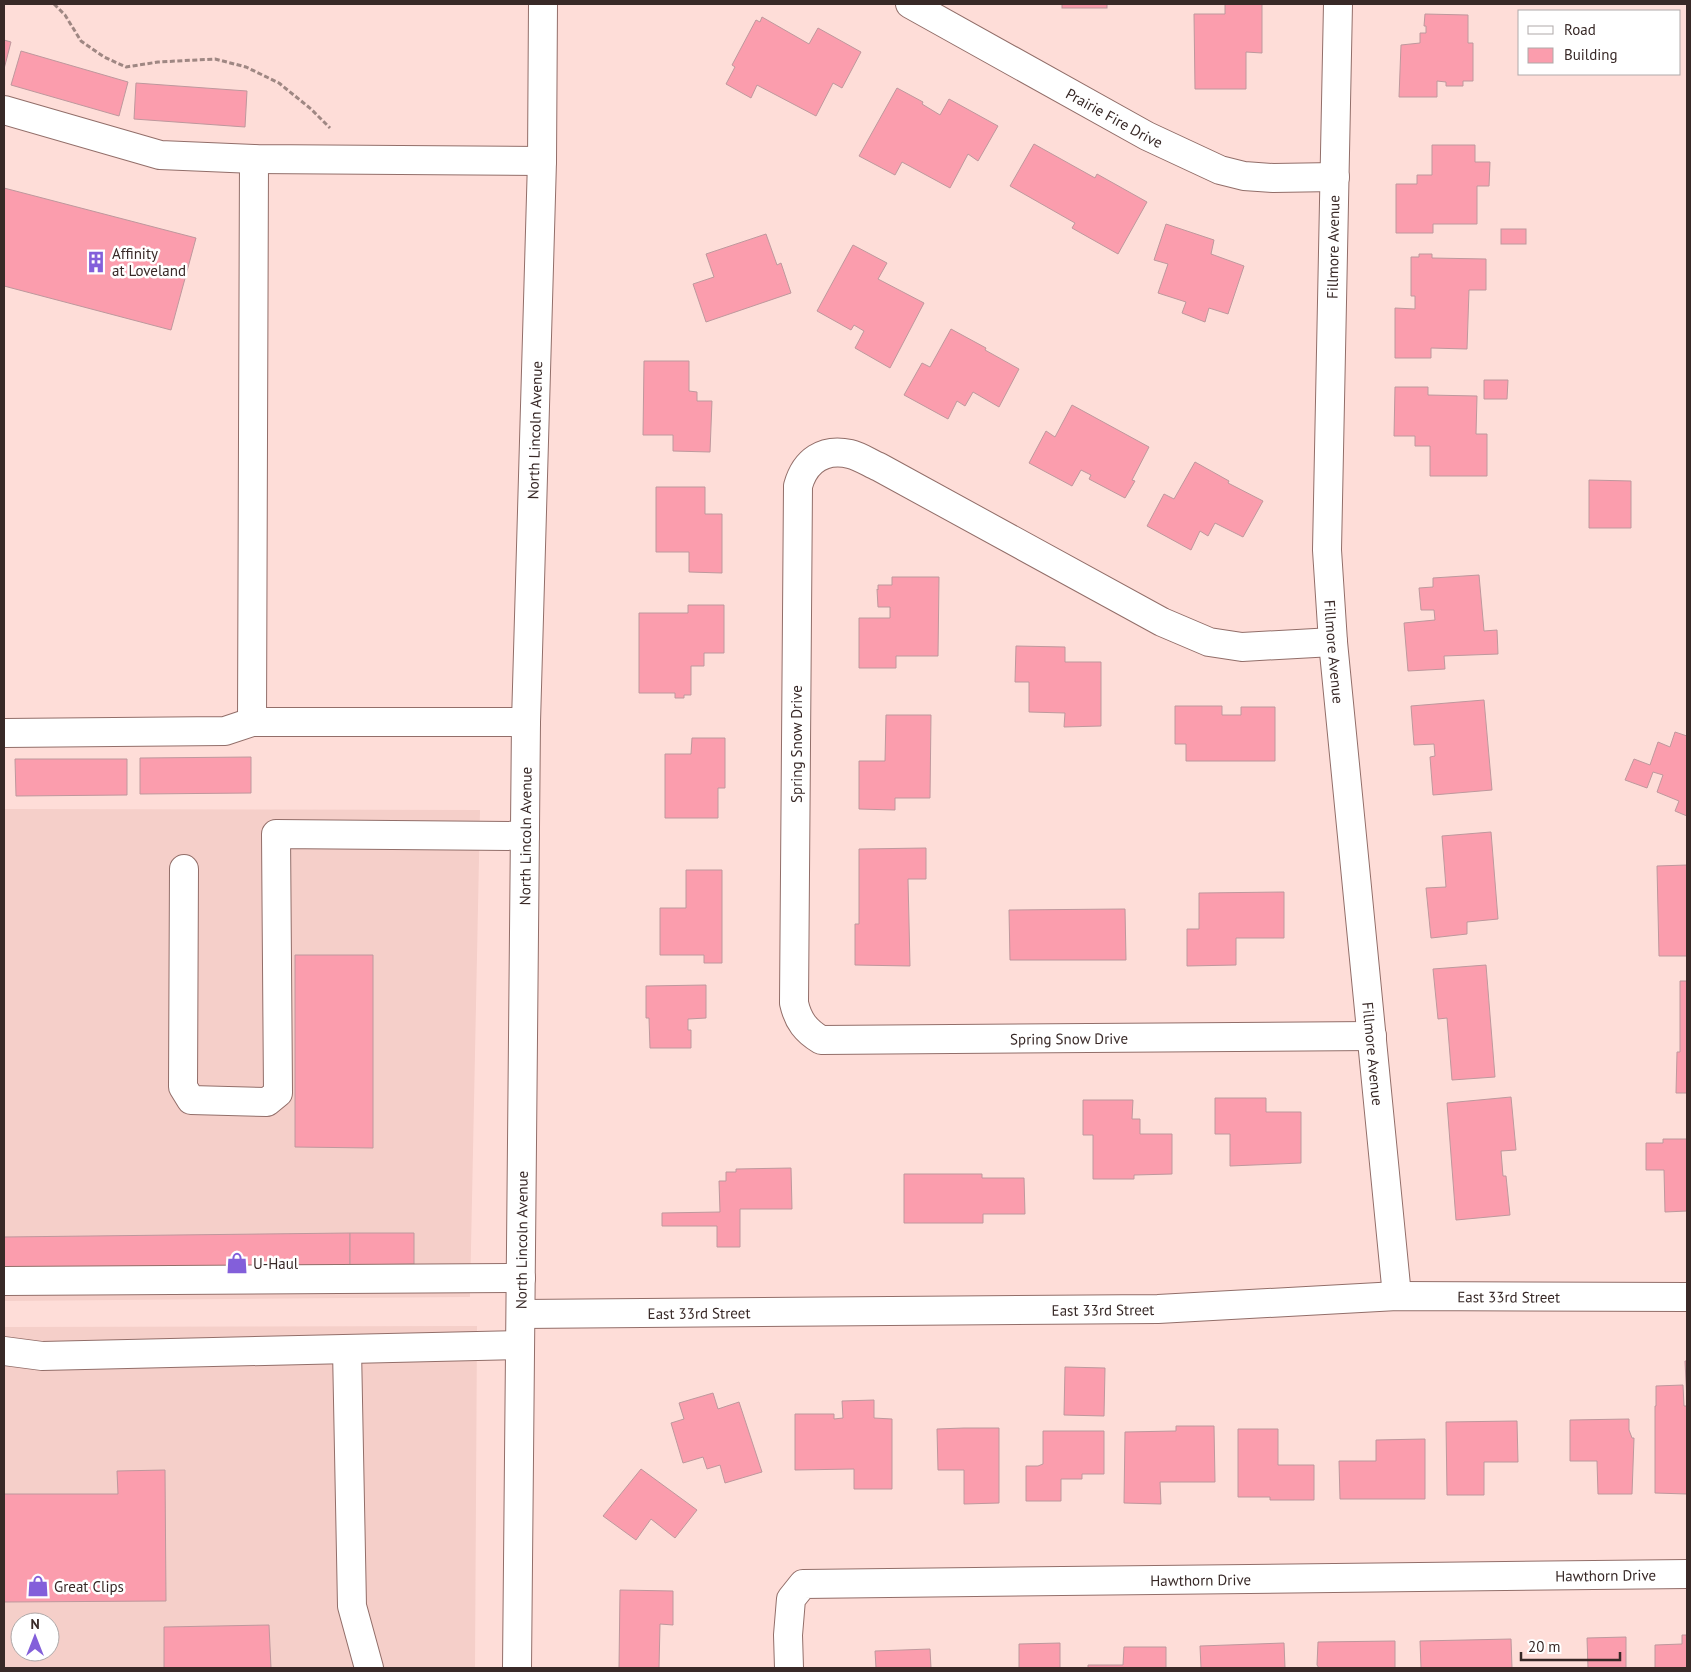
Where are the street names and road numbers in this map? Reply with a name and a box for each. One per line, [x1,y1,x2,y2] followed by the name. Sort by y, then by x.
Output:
[1063,83,1166,152] street label: Prairie Fire Drive
[1323,195,1343,299] street label: Fillmore Avenue
[523,361,546,500] street label: North Lincoln Avenue
[1321,599,1348,704] street label: Fillmore Avenue
[787,685,806,803] street label: Spring Snow Drive
[515,767,535,905] street label: North Lincoln Avenue
[1359,1001,1388,1106] street label: Fillmore Avenue
[1010,1028,1128,1048] street label: Spring Snow Drive
[511,1171,531,1309] street label: North Lincoln Avenue
[1457,1287,1560,1306] street label: East 33rd Street
[1051,1300,1154,1319] street label: East 33rd Street
[647,1303,751,1323] street label: East 33rd Street
[1555,1565,1656,1585] street label: Hawthorn Drive
[1150,1569,1251,1590] street label: Hawthorn Drive

